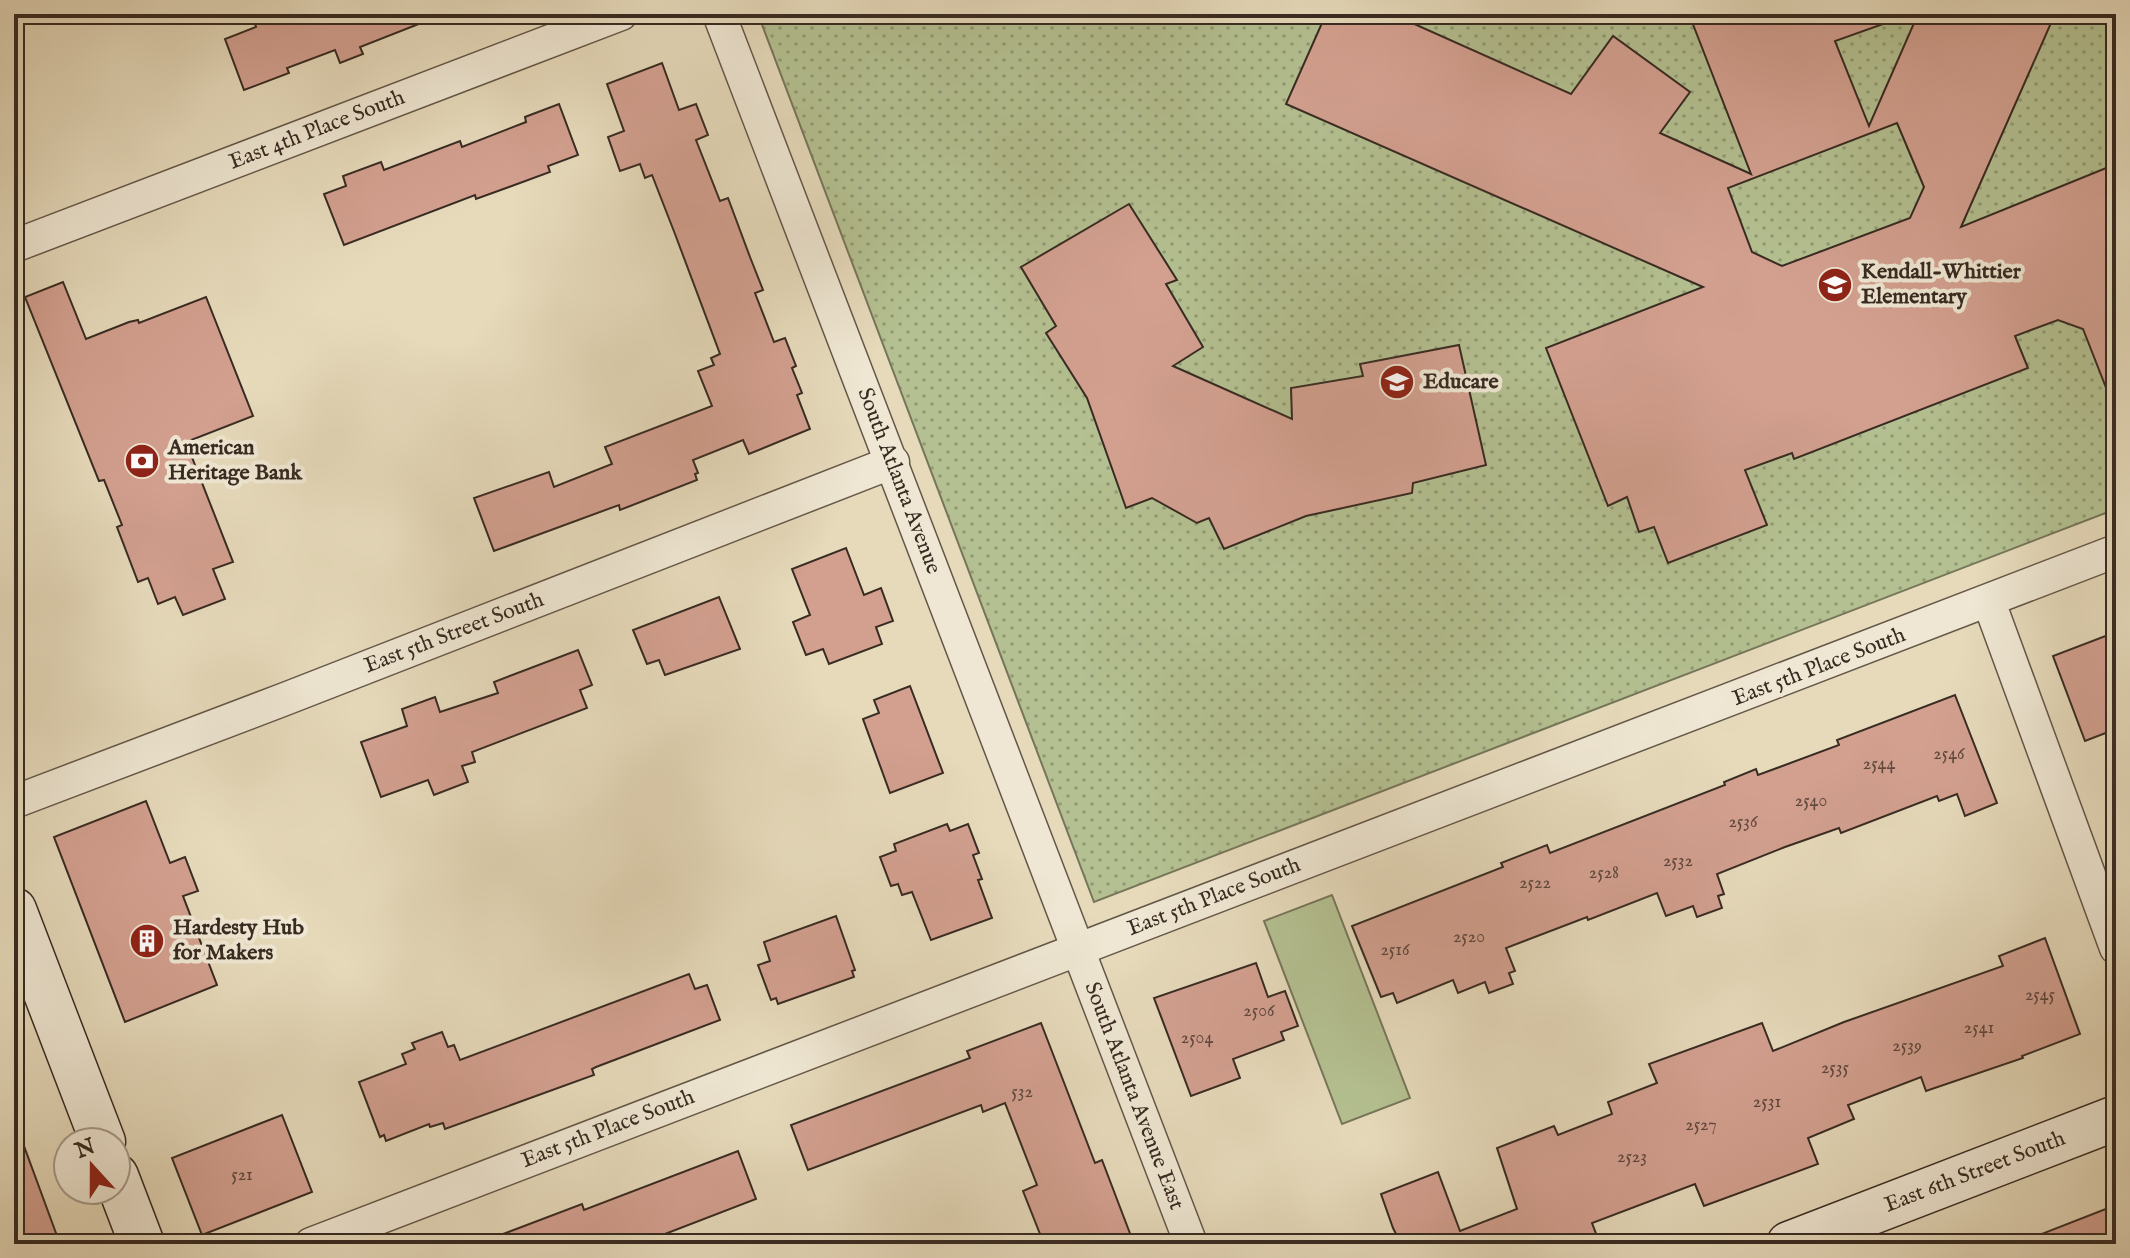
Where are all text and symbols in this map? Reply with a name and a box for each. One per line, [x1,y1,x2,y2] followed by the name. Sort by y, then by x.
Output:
[225,83,409,176] street label: East 4th Place South
[1861,258,2022,311] place label: Kendall-Whittier Elementary
[1816,266,1854,304] school or university icon: Kendall-Whittier Elementary
[1378,363,1416,401] school or university icon: Educare
[1423,368,1499,396] place label: Educare
[851,384,947,578] street label: South Atlanta Avenue
[167,434,303,487] place label: American Heritage Bank
[123,442,161,480] bank icon: American Heritage Bank
[360,586,548,680] street label: East 5th Street South
[1728,621,1910,713] street label: East 5th Place South
[1933,743,1965,766] house number: 2546
[1863,753,1895,776] house number: 2544
[1795,790,1827,813] house number: 2540
[1728,811,1758,834] house number: 2536
[1663,850,1693,873] house number: 2532
[1123,851,1305,943] street label: East 5th Place South
[1589,862,1619,885] house number: 2528
[1519,872,1551,895] house number: 2522
[173,914,304,967] place label: Hardesty Hub for Makers
[128,922,166,960] building icon: Hardesty Hub for Makers
[1453,926,1485,949] house number: 2520
[1380,939,1410,962] house number: 2516
[1078,978,1191,1214] street label: South Atlanta Avenue East
[2025,984,2056,1007] house number: 2545
[1243,1000,1275,1023] house number: 2506
[1964,1017,1994,1040] house number: 2541
[1181,1027,1213,1050] house number: 2504
[1892,1035,1922,1058] house number: 2539
[1821,1057,1850,1080] house number: 2535
[1011,1081,1033,1104] house number: 532
[517,1083,699,1175] street label: East 5th Place South
[1753,1091,1781,1114] house number: 2531
[1685,1114,1717,1137] house number: 2527
[1881,1125,2070,1219] street label: East 6th Street South
[52,1126,132,1206] north arrow
[71,1133,99,1166] text: N
[1617,1146,1647,1169] house number: 2523
[231,1164,253,1187] house number: 521

